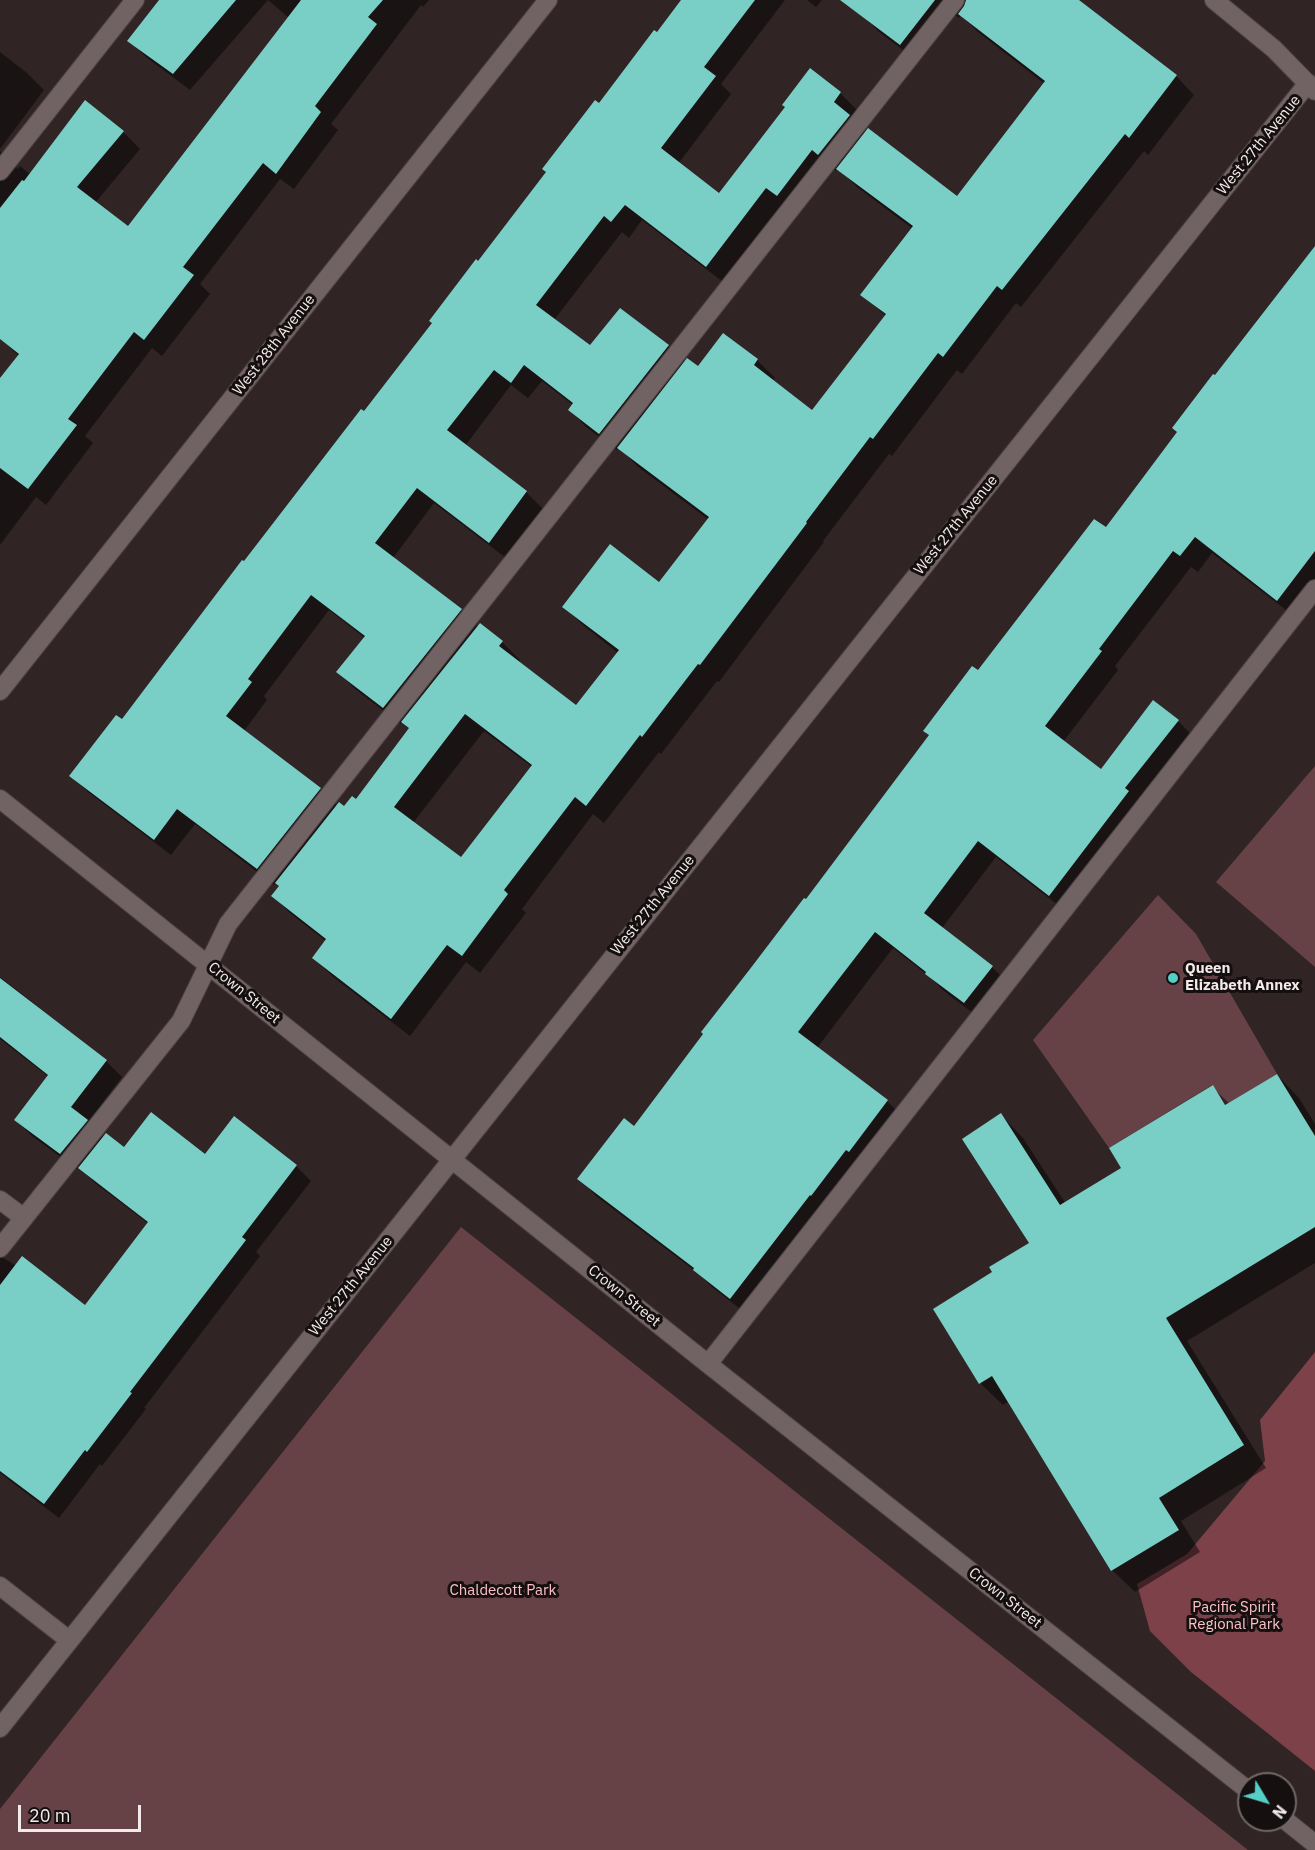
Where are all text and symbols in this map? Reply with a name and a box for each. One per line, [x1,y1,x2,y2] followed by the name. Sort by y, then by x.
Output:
[1213,92,1305,198] street label: West 27th Avenue
[229,291,319,399] street label: West 28th Avenue
[910,472,1002,578] street label: West 27th Avenue
[607,852,699,958] street label: West 27th Avenue
[204,958,284,1028] street label: Crown Street
[1185,960,1300,995] place label: Queen Elizabeth Annex
[1166,971,1180,985] marker: Queen Elizabeth Annex
[305,1233,397,1339] street label: West 27th Avenue
[584,1261,664,1331] street label: Crown Street
[965,1564,1045,1632] street label: Crown Street
[449,1582,557,1600] park label: Chaldecott Park
[1188,1599,1280,1634] park label: Pacific Spirit Regional Park
[1237,1772,1297,1832] north arrow
[21,1793,144,1831] scale bar
[1268,1801,1291,1823] text: N
[29,1804,71,1827] text: 20 m

